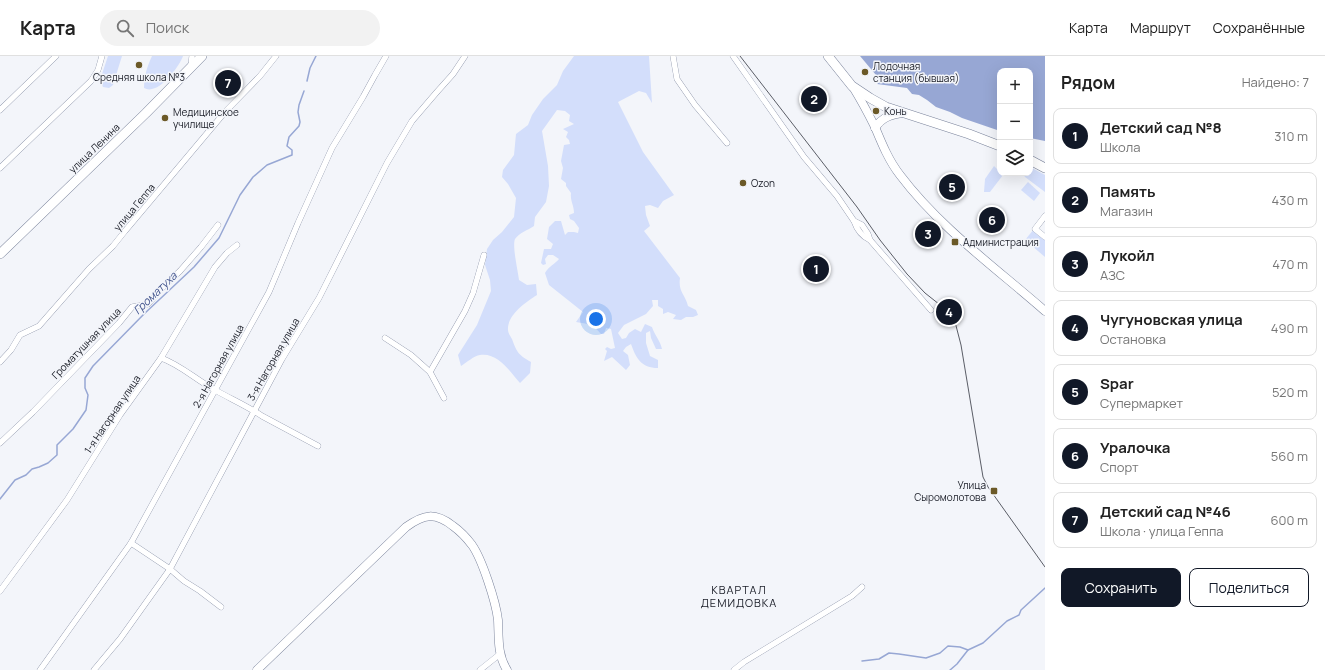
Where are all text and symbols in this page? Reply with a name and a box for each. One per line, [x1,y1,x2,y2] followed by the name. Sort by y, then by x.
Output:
[100,10,380,46] search box
[20,15,76,41] text: Карта
[114,17,136,39] icon: search
[146,17,189,38] text: Поиск
[1069,18,1108,37] text: Карта
[1130,18,1191,37] text: Маршрут
[1213,18,1305,37] text: Сохранённые
[873,59,959,85] place label: Лодочная станция (бывшая)
[134,60,144,70] marker: Средняя школа №3
[860,67,870,77] marker: Лодочная станция (бывшая)
[215,68,241,98] pin: 7
[997,68,1033,176] map controls
[997,68,1033,104] button: +
[93,70,185,84] place label: Средняя школа №3
[1061,71,1115,94] text: Рядом
[1242,73,1309,91] text: Найдено: 7
[801,84,827,114] pin: 2
[884,104,907,118] place label: Конь
[997,104,1033,140] button: −
[173,105,239,131] place label: Медицинское училище
[871,106,881,116] marker: Конь
[160,113,170,123] marker: Медицинское училище
[1100,117,1222,138] text: Детский сад №8
[65,120,123,176] street label: улица Ленина
[1072,127,1078,145] text: 1
[1274,127,1308,145] text: 310 m
[1100,138,1141,156] text: Школа
[997,140,1033,176] button: layers
[939,172,965,202] pin: 5
[751,176,775,190] place label: Ozon
[738,178,748,188] marker: Ozon
[110,180,158,234] street label: улица Геппа
[1100,181,1156,202] text: Память
[1071,191,1079,209] text: 2
[1272,191,1308,209] text: 430 m
[1100,202,1153,220] text: Магазин
[979,205,1005,235] pin: 6
[915,219,941,249] pin: 3
[963,235,1039,249] place label: Администрация
[950,237,960,247] marker: Администрация
[1100,245,1155,266] text: Лукойл
[803,254,829,284] pin: 1
[1071,255,1079,273] text: 3
[1272,255,1308,273] text: 470 m
[1100,266,1125,284] text: АЗС
[130,268,180,317] water label: Громатуха
[936,297,962,327] pin: 4
[48,304,124,382] street label: Громатушная улица
[586,309,606,329] your location
[1100,309,1243,330] text: Чугуновская улица
[244,315,302,403] street label: 3-я Нагорная улица
[1071,319,1079,337] text: 4
[1271,319,1308,337] text: 490 m
[189,322,247,410] street label: 2-я Нагорная улица
[1100,330,1166,348] text: Остановка
[81,372,143,456] street label: 1-я Нагорная улица
[1100,373,1134,394] text: Spar
[1071,383,1079,401] text: 5
[1272,383,1308,401] text: 520 m
[1100,394,1183,412] text: Супермаркет
[1100,437,1171,458] text: Уралочка
[1071,447,1079,465] text: 6
[1271,447,1308,465] text: 560 m
[1100,458,1139,476] text: Спорт
[914,478,986,504] place label: Улица Сыромолотова
[989,486,999,496] marker: Улица Сыромолотова
[1100,501,1231,522] text: Детский сад №46
[1072,511,1078,529] text: 7
[1270,511,1308,529] text: 600 m
[1100,522,1224,540] text: Школа · улица Геппа
[1061,568,1181,607] button: Сохранить
[1189,568,1309,607] button: Поделиться
[701,582,777,610] district label: КВАРТАЛ ДЕМИДОВКА

